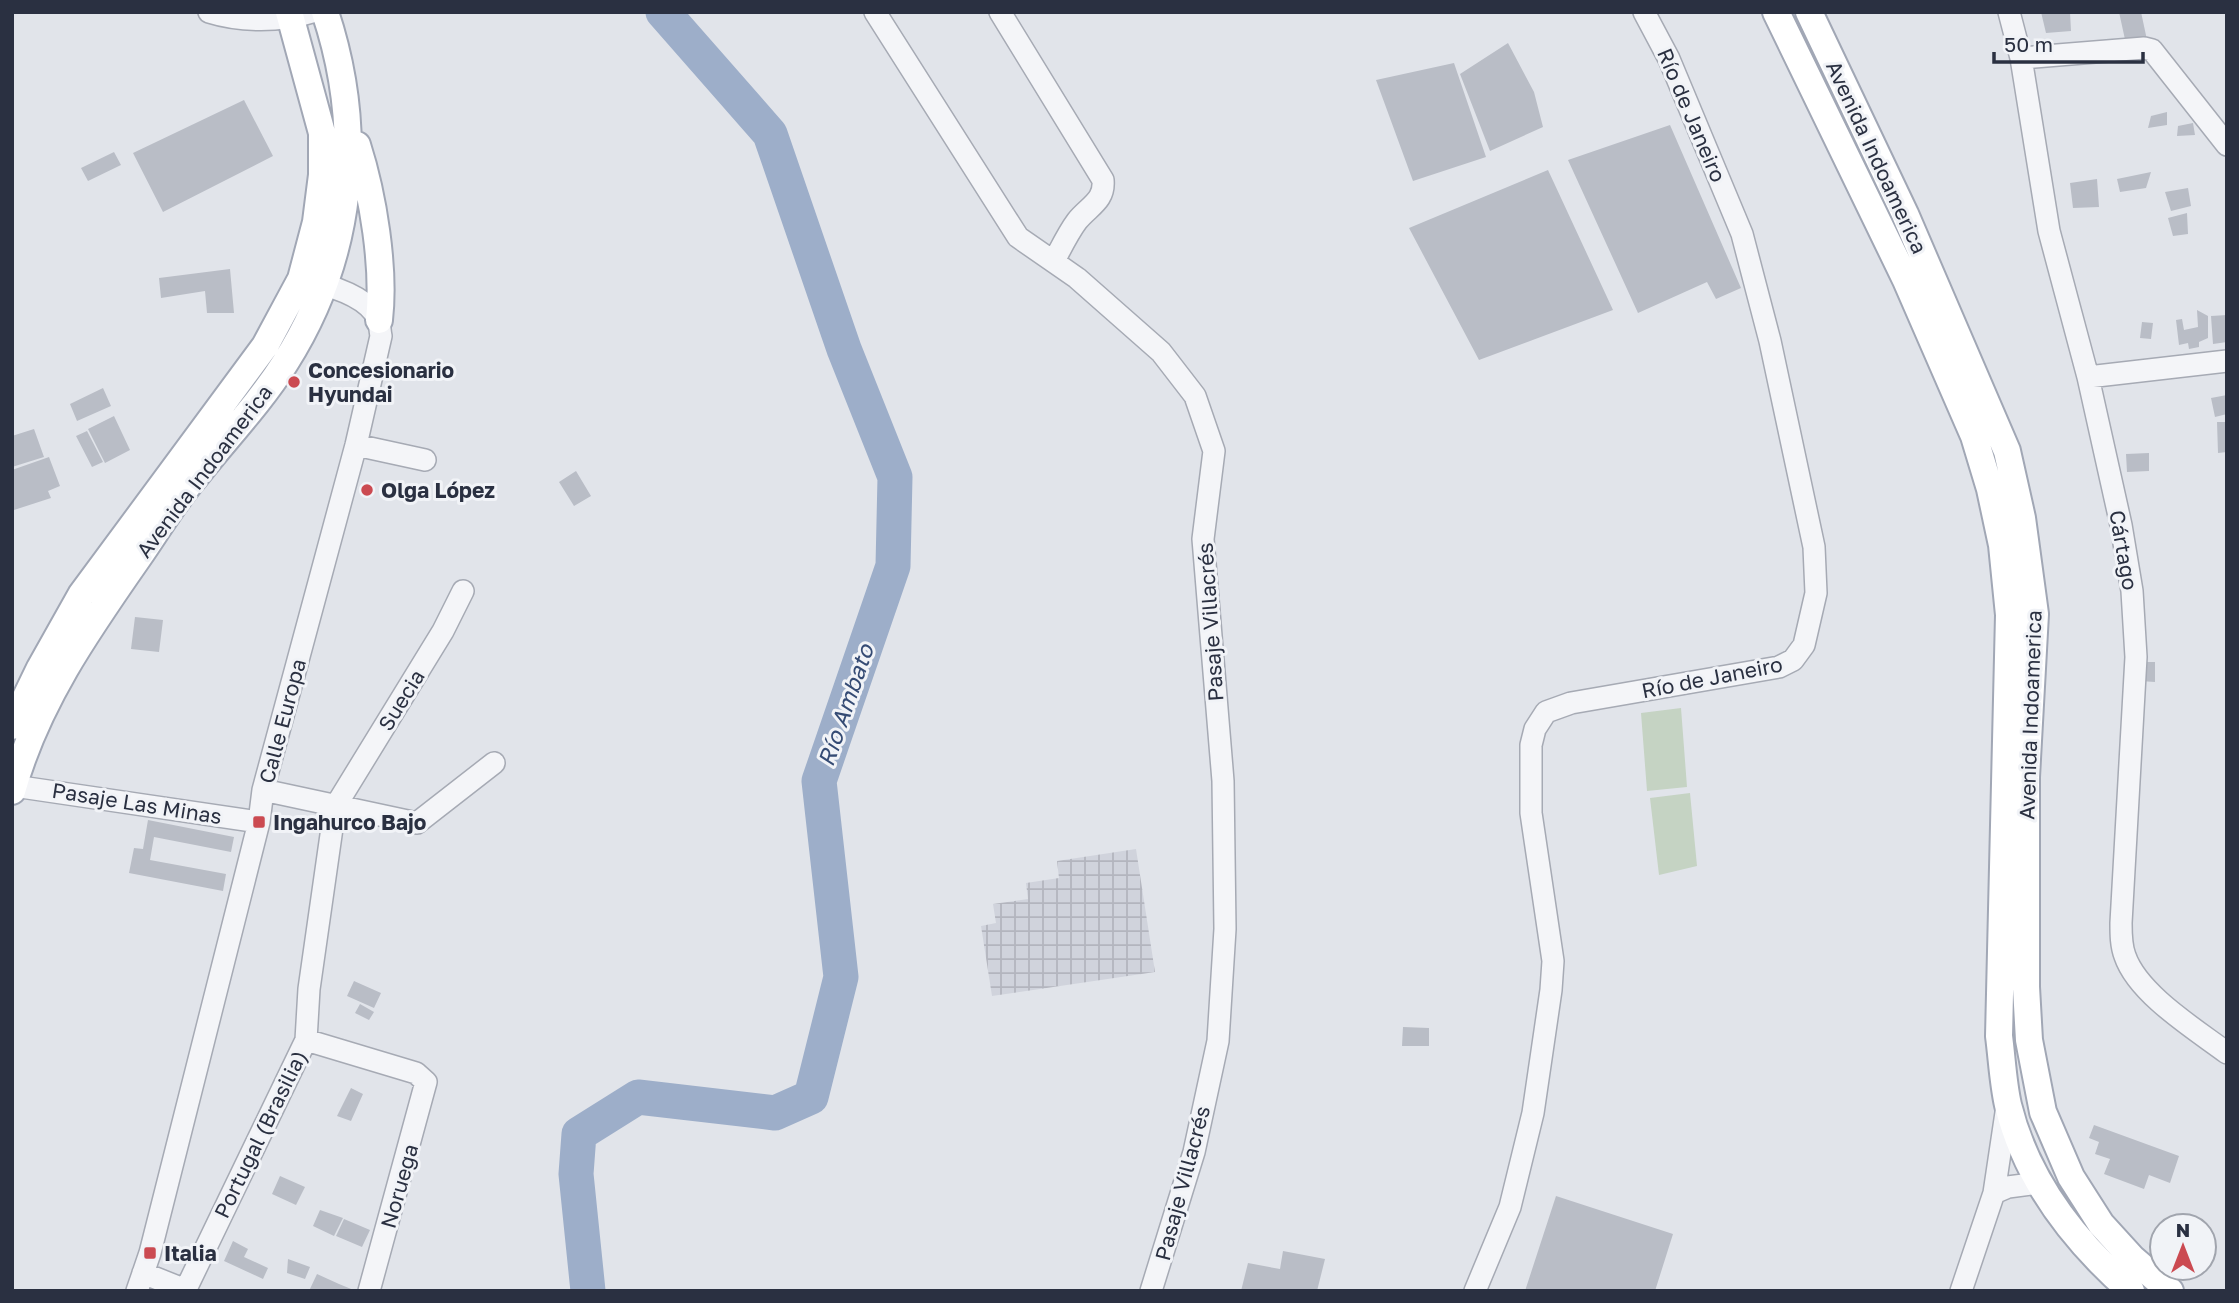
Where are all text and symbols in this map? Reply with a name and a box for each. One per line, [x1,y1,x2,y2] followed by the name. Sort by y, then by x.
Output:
[1994,21,2143,65] scale bar
[2004,31,2053,57] text: 50 m
[1652,44,1732,186] street label: Río de Janeiro
[1821,56,1933,258] street label: Avenida Indoamerica
[308,357,454,407] place label: Concesionario Hyundai
[286,374,302,390] marker: Concesionario Hyundai
[131,379,277,563] street label: Avenida Indoamerica
[381,477,495,503] place label: Olga López
[359,482,375,498] marker: Olga López
[2104,508,2144,592] street label: Cártago
[1191,542,1229,702] street label: Pasaje Villacrés
[2013,610,2047,820] street label: Avenida Indoamerica
[811,639,879,770] water label: Río Ambato
[1639,651,1785,703] street label: Río de Janeiro
[253,656,311,786] street label: Calle Europa
[372,665,430,735] street label: Suecia
[50,777,224,829] street label: Pasaje Las Minas
[273,809,426,835] place label: Ingahurco Bajo
[251,814,267,830] marker: Ingahurco Bajo
[208,1046,312,1222] street label: Portugal (Brasilia)
[1149,1103,1215,1263] street label: Pasaje Villacrés
[375,1141,423,1231] street label: Noruega
[2148,1212,2218,1282] north arrow
[2176,1218,2190,1241] text: N
[164,1240,217,1266] place label: Italia
[142,1245,158,1261] marker: Italia

